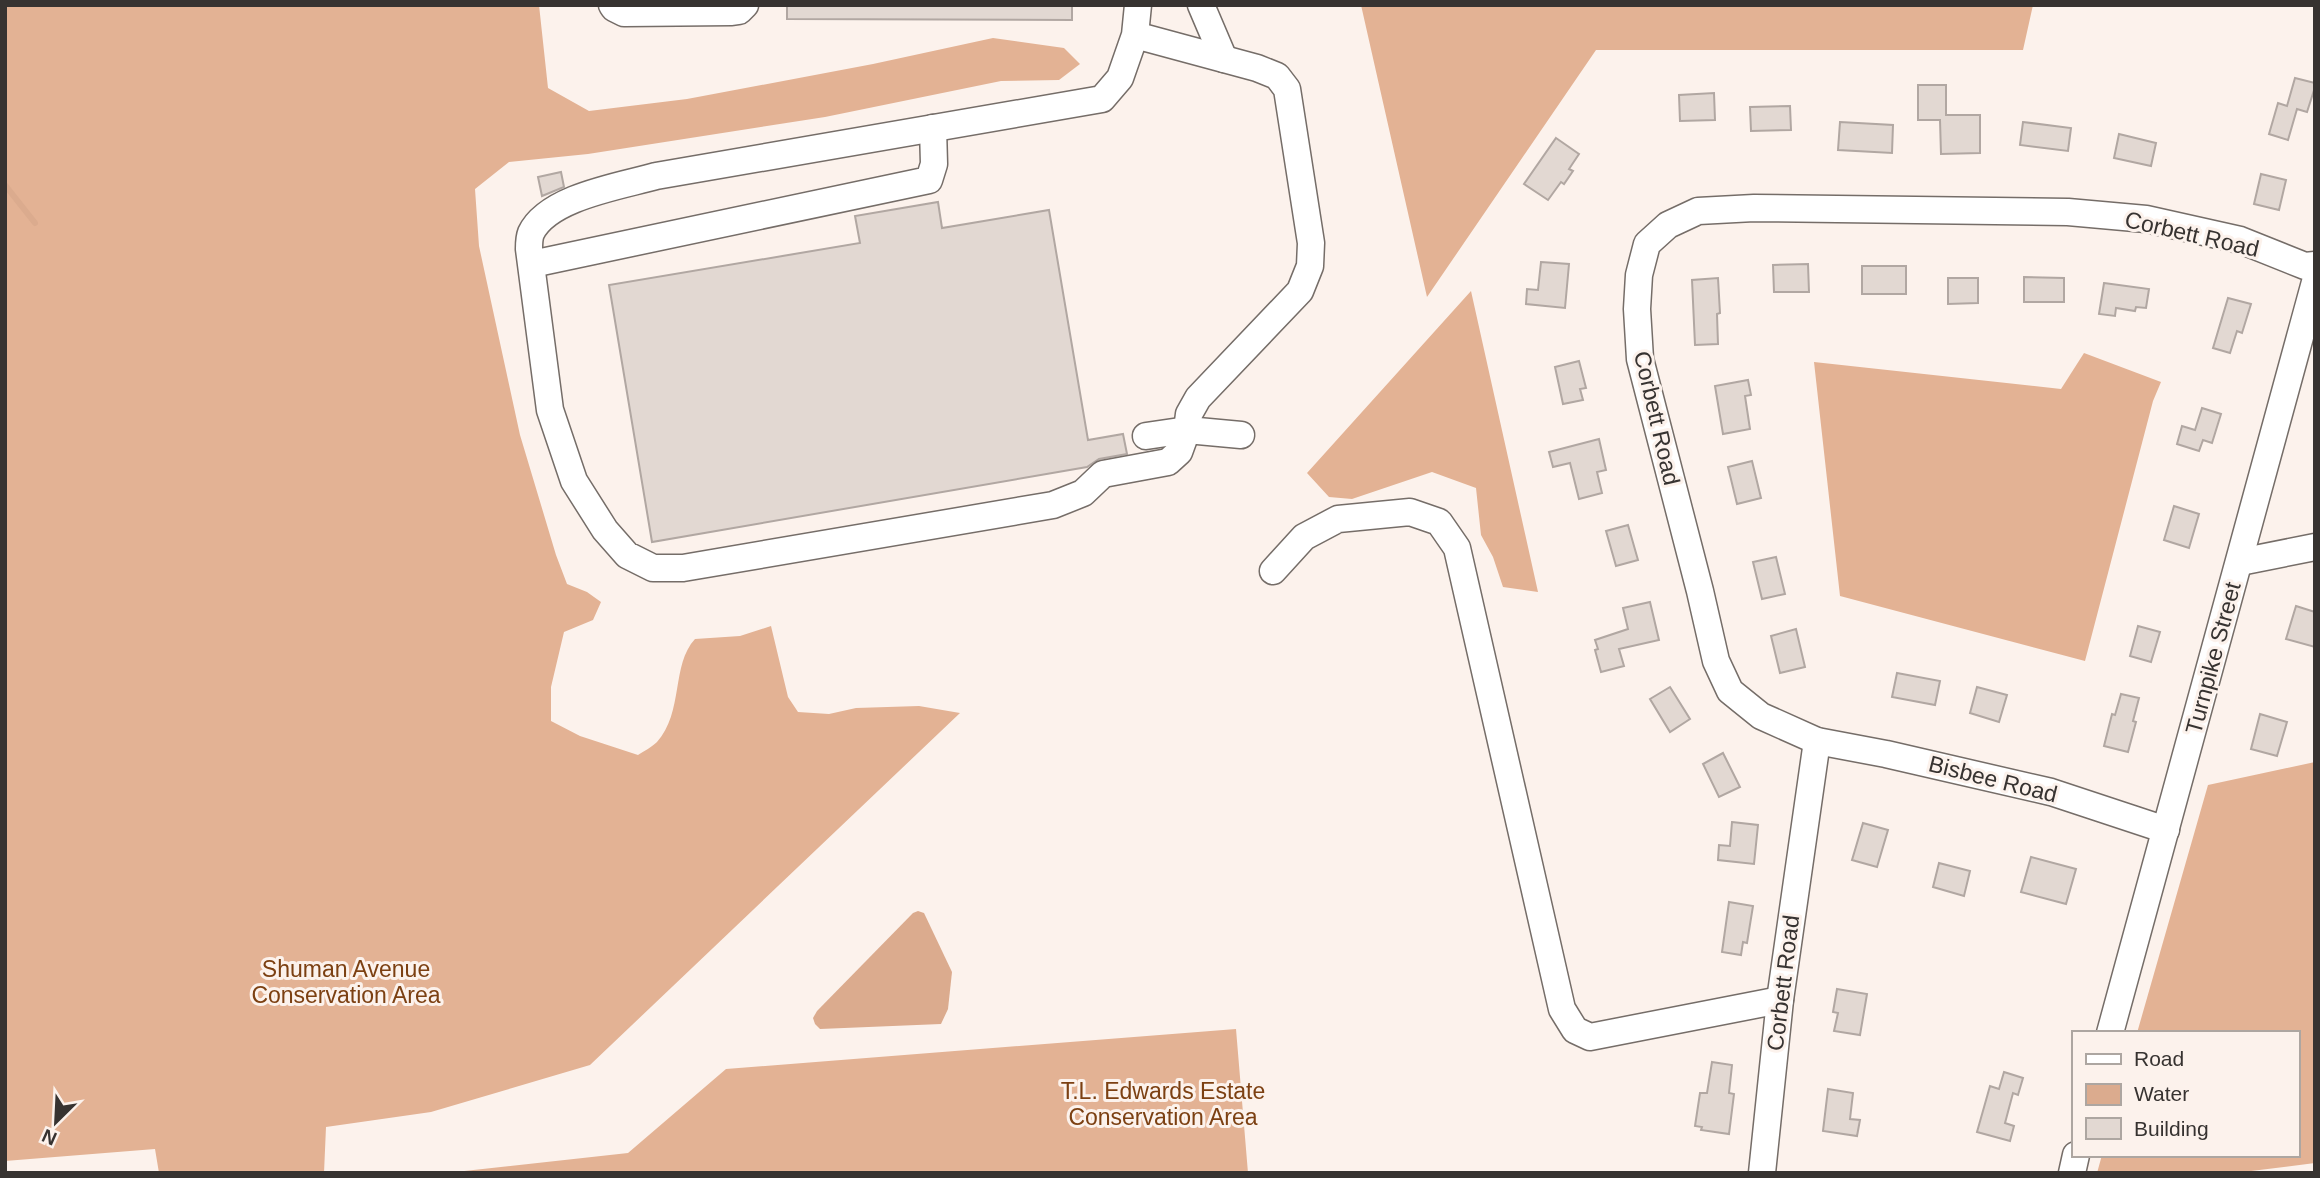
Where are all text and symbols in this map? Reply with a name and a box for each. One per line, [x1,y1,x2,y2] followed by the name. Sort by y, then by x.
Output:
[2122,206,2262,262] street label: Corbett Road
[1629,348,1685,488] street label: Corbett Road
[2180,579,2246,737] street label: Turnpike Street
[1926,750,2060,808] street label: Bisbee Road
[1762,914,1804,1052] street label: Corbett Road
[251,956,441,1008] park label: Shuman Avenue Conservation Area
[2072,1031,2299,1157] legend
[2134,1047,2184,1070] text: Road
[1061,1078,1265,1130] park label: T.L. Edwards Estate Conservation Area
[2134,1082,2189,1105] text: Water
[21,1087,91,1157] north arrow
[2134,1117,2209,1140] text: Building
[39,1125,60,1149] text: N

